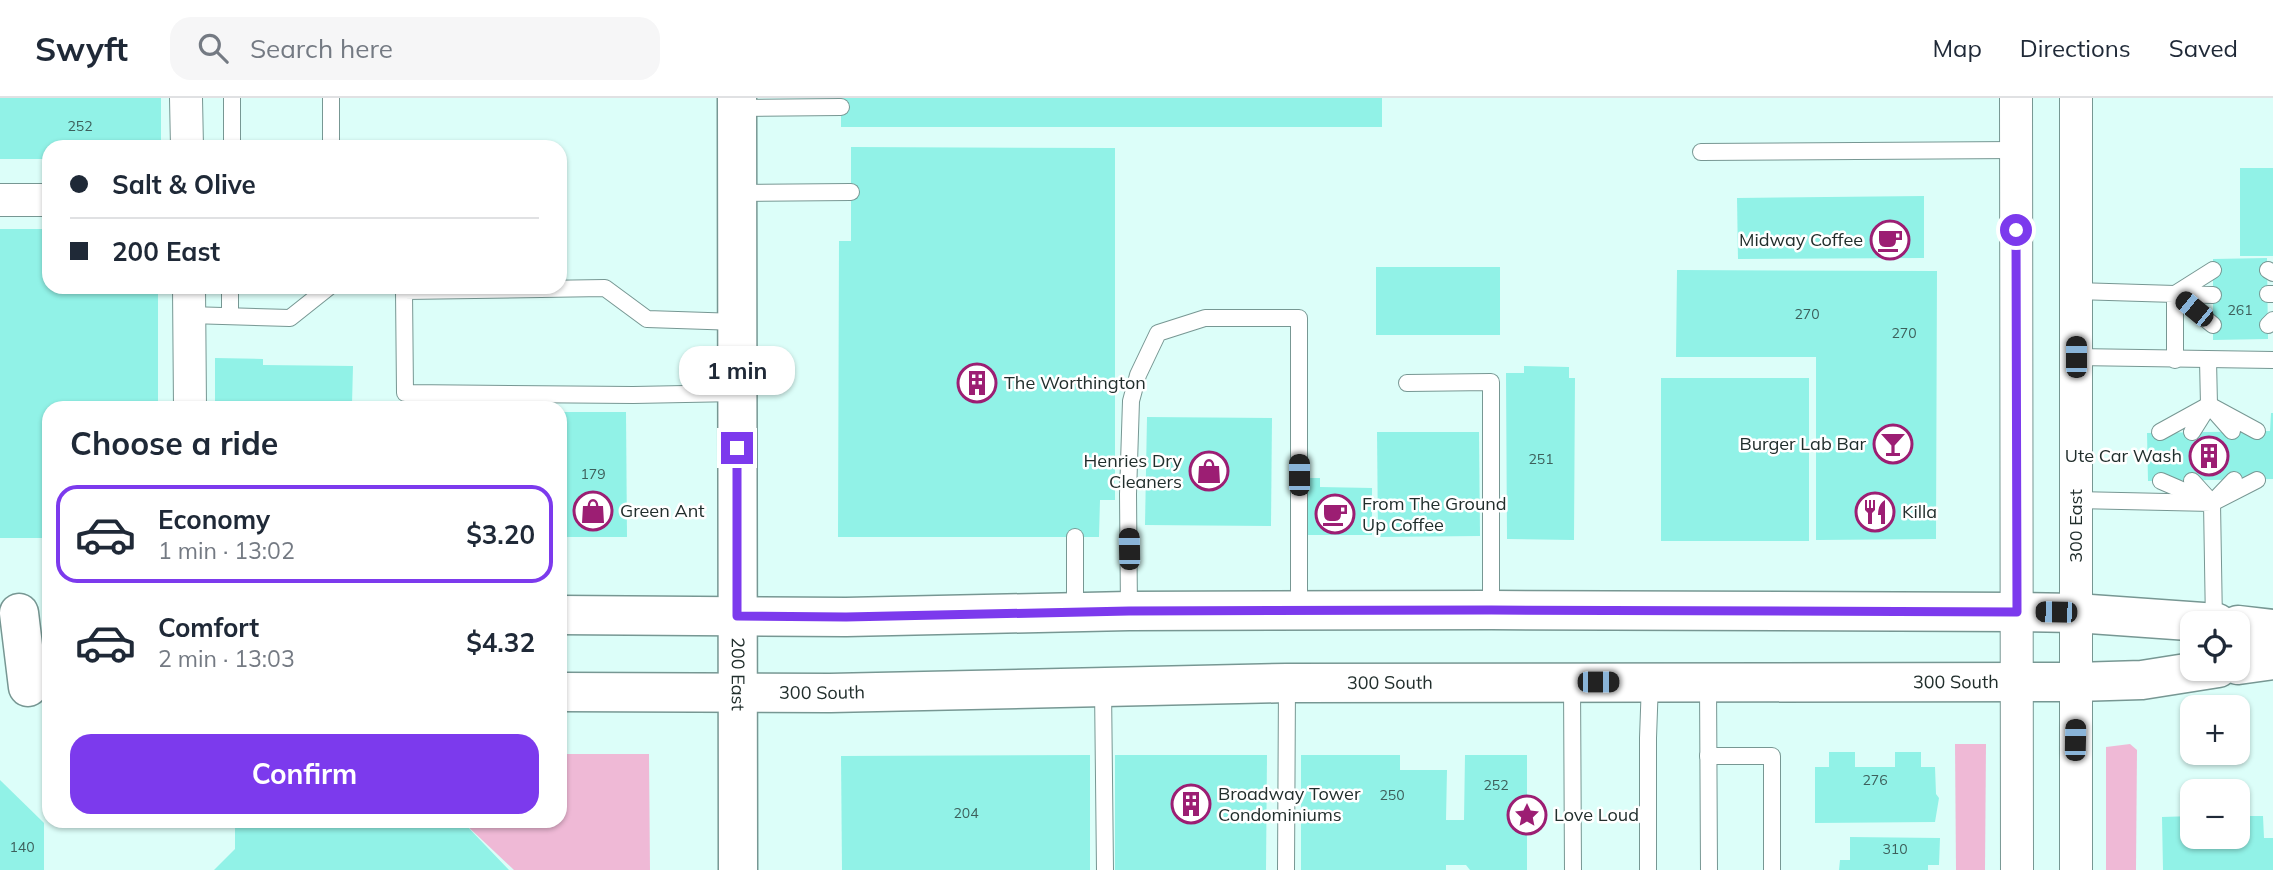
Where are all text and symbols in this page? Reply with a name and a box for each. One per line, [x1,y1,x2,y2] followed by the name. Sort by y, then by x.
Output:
[170,17,660,80] search box
[35,28,128,69] text: Swyft
[194,29,232,67] icon: search
[250,32,393,65] text: Search here
[1932,33,1982,63] text: Map
[2020,33,2131,63] text: Directions
[2169,33,2238,63] text: Saved
[67,117,93,135] house number: 252
[112,168,256,201] text: Salt & Olive
[2000,214,2032,246] route start
[1869,219,1911,261] cafe icon: Midway Coffee
[1739,228,1863,251] place label: Midway Coffee
[112,235,220,268] text: 200 East
[2172,288,2217,330] car
[2227,301,2253,319] house number: 261
[1794,305,1820,323] house number: 270
[1891,324,1917,342] house number: 270
[2066,336,2087,378] car
[679,346,795,396] callout: 1 min
[707,356,767,385] text: 1 min
[956,362,998,404] building icon: The Worthington
[1004,371,1146,394] place label: The Worthington
[70,423,278,463] text: Choose a ride
[1872,423,1914,465] bar icon: Burger Lab Bar
[721,432,753,464] route end
[1739,432,1866,455] place label: Burger Lab Bar
[2188,435,2230,477] building icon: Ute Car Wash
[2065,444,2182,467] place label: Ute Car Wash
[1084,449,1182,493] place label: Henries Dry Cleaners
[1188,450,1230,492] shop icon: Henries Dry Cleaners
[1528,450,1554,468] house number: 251
[1289,454,1310,496] car
[580,465,606,483] house number: 179
[2064,489,2087,563] street label: 300 East
[572,490,614,532] shop icon: Green Ant
[1854,491,1896,533] restaurant icon: Killa
[1362,492,1507,536] place label: From The Ground Up Coffee
[1314,493,1356,535] cafe icon: From The Ground Up Coffee
[620,499,704,522] place label: Green Ant
[1902,500,1937,523] place label: Killa
[74,503,137,566] icon: car
[158,503,270,536] text: Economy
[466,518,535,551] text: $3.20
[1119,528,1140,570] car
[158,536,295,565] text: 1 min · 13:02
[2035,601,2078,623] car
[74,611,137,674] icon: car
[158,611,259,644] text: Comfort
[2180,611,2250,849] map controls
[2180,611,2250,681] button: locate
[466,626,535,659] text: $4.32
[727,637,750,711] street label: 200 East
[158,644,295,673] text: 2 min · 13:03
[1913,670,1999,693] street label: 300 South
[1347,671,1433,694] street label: 300 South
[1578,672,1620,693] car
[779,680,865,704] street label: 300 South
[2180,695,2250,765] button: +
[2065,719,2086,761] car
[70,734,539,814] button: Confirm
[1862,771,1888,789] house number: 276
[1483,776,1509,794] house number: 252
[2180,779,2250,849] button: −
[1218,782,1361,826] place label: Broadway Tower Condominiums
[1170,783,1212,825] building icon: Broadway Tower Condominiums
[1379,786,1405,804] house number: 250
[1506,794,1548,836] place icon: Love Loud
[1554,803,1639,826] place label: Love Loud
[953,804,979,822] house number: 204
[9,838,35,856] house number: 140
[1882,840,1908,858] house number: 310

